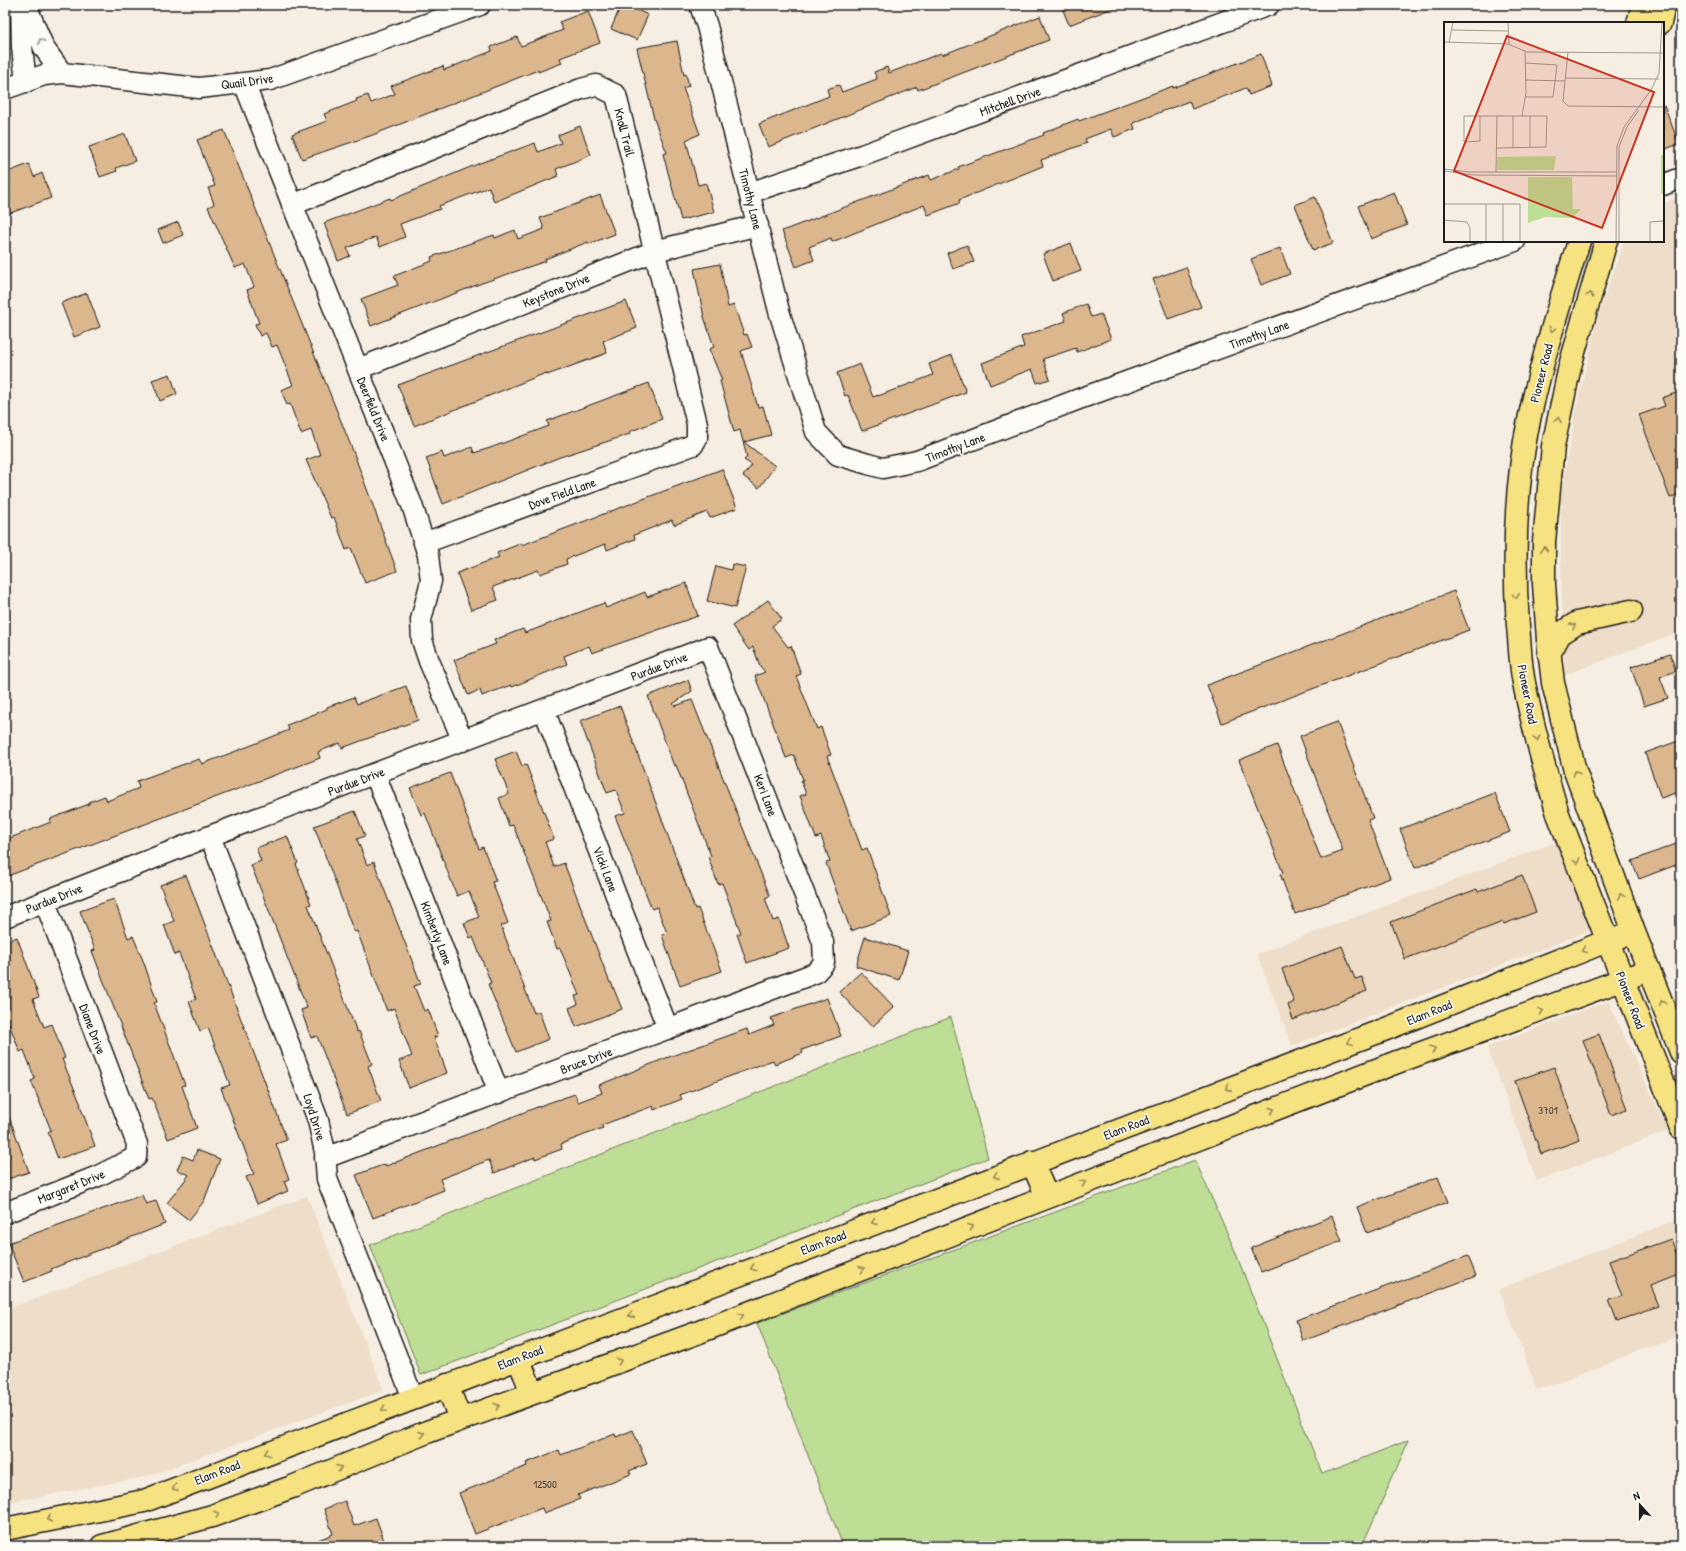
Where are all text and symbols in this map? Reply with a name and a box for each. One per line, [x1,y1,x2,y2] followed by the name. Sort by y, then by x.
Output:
[1444,22,1664,242] inset map
[38,37,46,45] one-way arrow
[220,68,274,94] street label: Quail Drive
[977,82,1043,120] street label: Mitchell Drive
[610,106,640,159] street label: Knoll Trail
[735,167,767,231] street label: Timothy Lane
[520,268,592,312] street label: Keystone Drive
[1585,292,1594,299] one-way arrow
[1227,315,1291,353] street label: Timothy Lane
[1548,326,1557,333] one-way arrow
[1525,342,1557,404] street label: Pioneer Road
[353,374,395,444] street label: Deerfield Drive
[1554,417,1562,423] one-way arrow
[923,427,987,467] street label: Timothy Lane
[526,473,598,513] street label: Dove Field Lane
[1540,546,1548,552] one-way arrow
[1511,593,1520,599] one-way arrow
[1569,623,1576,630] one-way arrow
[628,647,690,685] street label: Purdue Drive
[1513,663,1543,725] street label: Pioneer Road
[1532,734,1541,741] one-way arrow
[325,762,387,800] street label: Purdue Drive
[1573,770,1581,777] one-way arrow
[750,771,782,819] street label: Keri Lane
[589,844,623,894] street label: Vicki Lane
[1572,858,1580,865] one-way arrow
[23,879,85,917] street label: Purdue Drive
[1617,892,1626,899] one-way arrow
[417,898,457,968] street label: Kimberly Lane
[1581,945,1589,953] one-way arrow
[1612,969,1650,1031] street label: Pioneer Road
[1404,995,1454,1029] street label: Elam Road
[1658,999,1666,1006] one-way arrow
[75,1001,111,1057] street label: Diane Drive
[1537,1007,1544,1015] one-way arrow
[1346,1038,1353,1046] one-way arrow
[557,1042,615,1078] street label: Bruce Drive
[1430,1045,1437,1053] one-way arrow
[1225,1084,1232,1092] one-way arrow
[299,1091,331,1143] street label: Loyd Drive
[1538,1103,1558,1117] house number: 3701
[1269,1107,1276,1115] one-way arrow
[1101,1110,1151,1144] street label: Elam Road
[35,1164,107,1208] street label: Margaret Drive
[992,1172,999,1180] one-way arrow
[1079,1180,1086,1188] one-way arrow
[871,1218,878,1226] one-way arrow
[967,1223,974,1231] one-way arrow
[798,1225,848,1259] street label: Elam Road
[749,1264,756,1272] one-way arrow
[858,1265,865,1273] one-way arrow
[628,1310,635,1318] one-way arrow
[737,1312,744,1320] one-way arrow
[495,1340,545,1374] street label: Elam Road
[615,1357,622,1366] one-way arrow
[493,1402,500,1410] one-way arrow
[381,1404,388,1412] one-way arrow
[418,1430,425,1438] one-way arrow
[264,1449,271,1457] one-way arrow
[192,1455,242,1489] street label: Elam Road
[335,1464,342,1472] one-way arrow
[533,1477,557,1491] house number: 12500
[172,1484,179,1492] one-way arrow
[1620,1485,1660,1525] north arrow
[1631,1488,1642,1503] text: N
[214,1510,221,1519] one-way arrow
[46,1514,53,1522] one-way arrow

